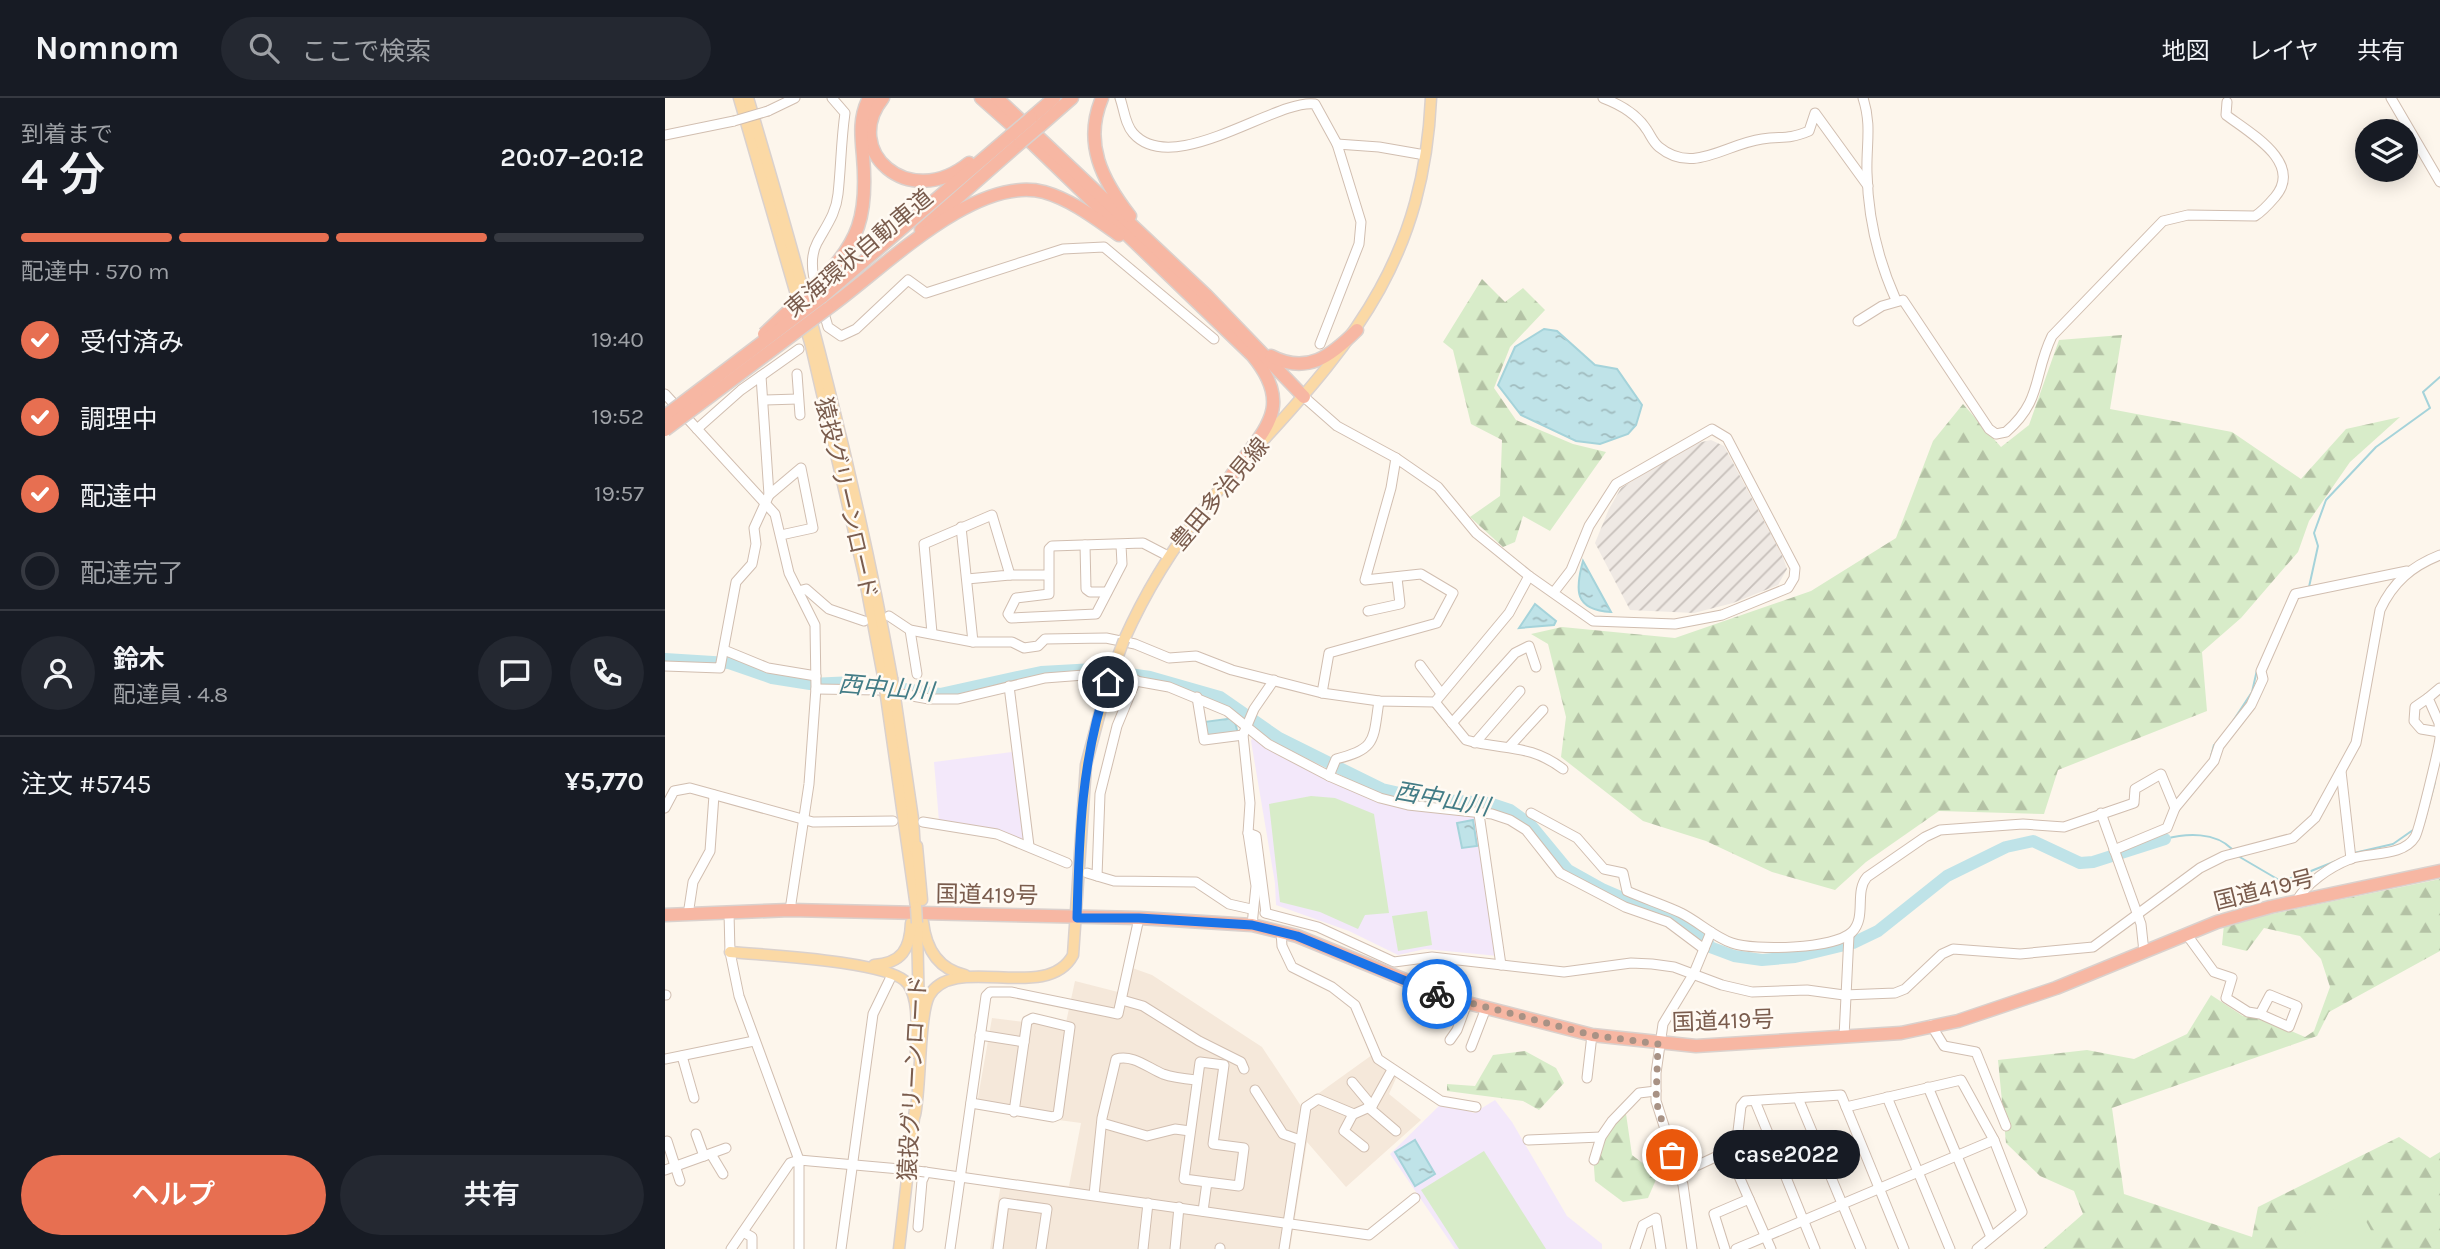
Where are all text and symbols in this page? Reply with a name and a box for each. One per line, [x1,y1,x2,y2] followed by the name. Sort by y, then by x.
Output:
[221,17,711,80] search box
[35,29,179,67] text: Nomnom
[245,29,283,67] icon: search
[301,36,431,67] text: ここで検索
[2162,37,2210,65] text: 地図
[2248,37,2319,65] text: レイヤ
[2357,37,2405,65] text: 共有
[2355,119,2418,182] map controls
[2355,119,2418,182] button: layers
[21,121,113,148] text: 到着まで
[500,142,644,173] text: 20:07–20:12
[21,148,105,202] text: 4 分
[780,184,938,322] street label: 東海環状自動車道
[21,258,169,285] text: 配達中 · 570 m
[21,321,59,359] icon: check
[591,326,644,353] text: 19:40
[80,327,184,358] text: 受付済み
[810,395,882,601] street label: 猿投グリーンロード
[21,398,59,436] icon: check
[591,403,644,430] text: 19:52
[80,404,158,435] text: 調理中
[1165,432,1275,556] street label: 豊田多治見線
[21,475,59,513] icon: check
[594,480,644,507] text: 19:57
[80,481,158,512] text: 配達中
[80,558,184,589] text: 配達完了
[21,636,95,710] button: person
[478,636,552,710] button: chat
[570,636,644,710] button: phone
[113,644,165,675] text: 鈴木
[1078,652,1138,712] pin
[1089,663,1127,701] icon: home
[837,670,938,706] water label: 西中山川
[113,681,228,708] text: 配達員 · 4.8
[565,766,644,797] text: ¥5,770
[21,769,152,800] text: 注文 #5745
[1392,777,1495,822] water label: 西中山川
[2211,864,2317,916] street label: 国道419号
[935,881,1039,909] street label: 国道419号
[1402,959,1472,1029] courier
[894,975,932,1181] street label: 猿投グリーンロード
[1418,975,1456,1013] icon: bike
[1671,1006,1775,1036] street label: 国道419号
[1642,1125,1702,1185] pin
[1714,1130,1861,1180] callout: case2022
[1653,1136,1691,1174] icon: bag
[1734,1141,1839,1168] text: case2022
[21,1155,326,1235] button: ヘルプ
[340,1155,644,1235] button: 共有

